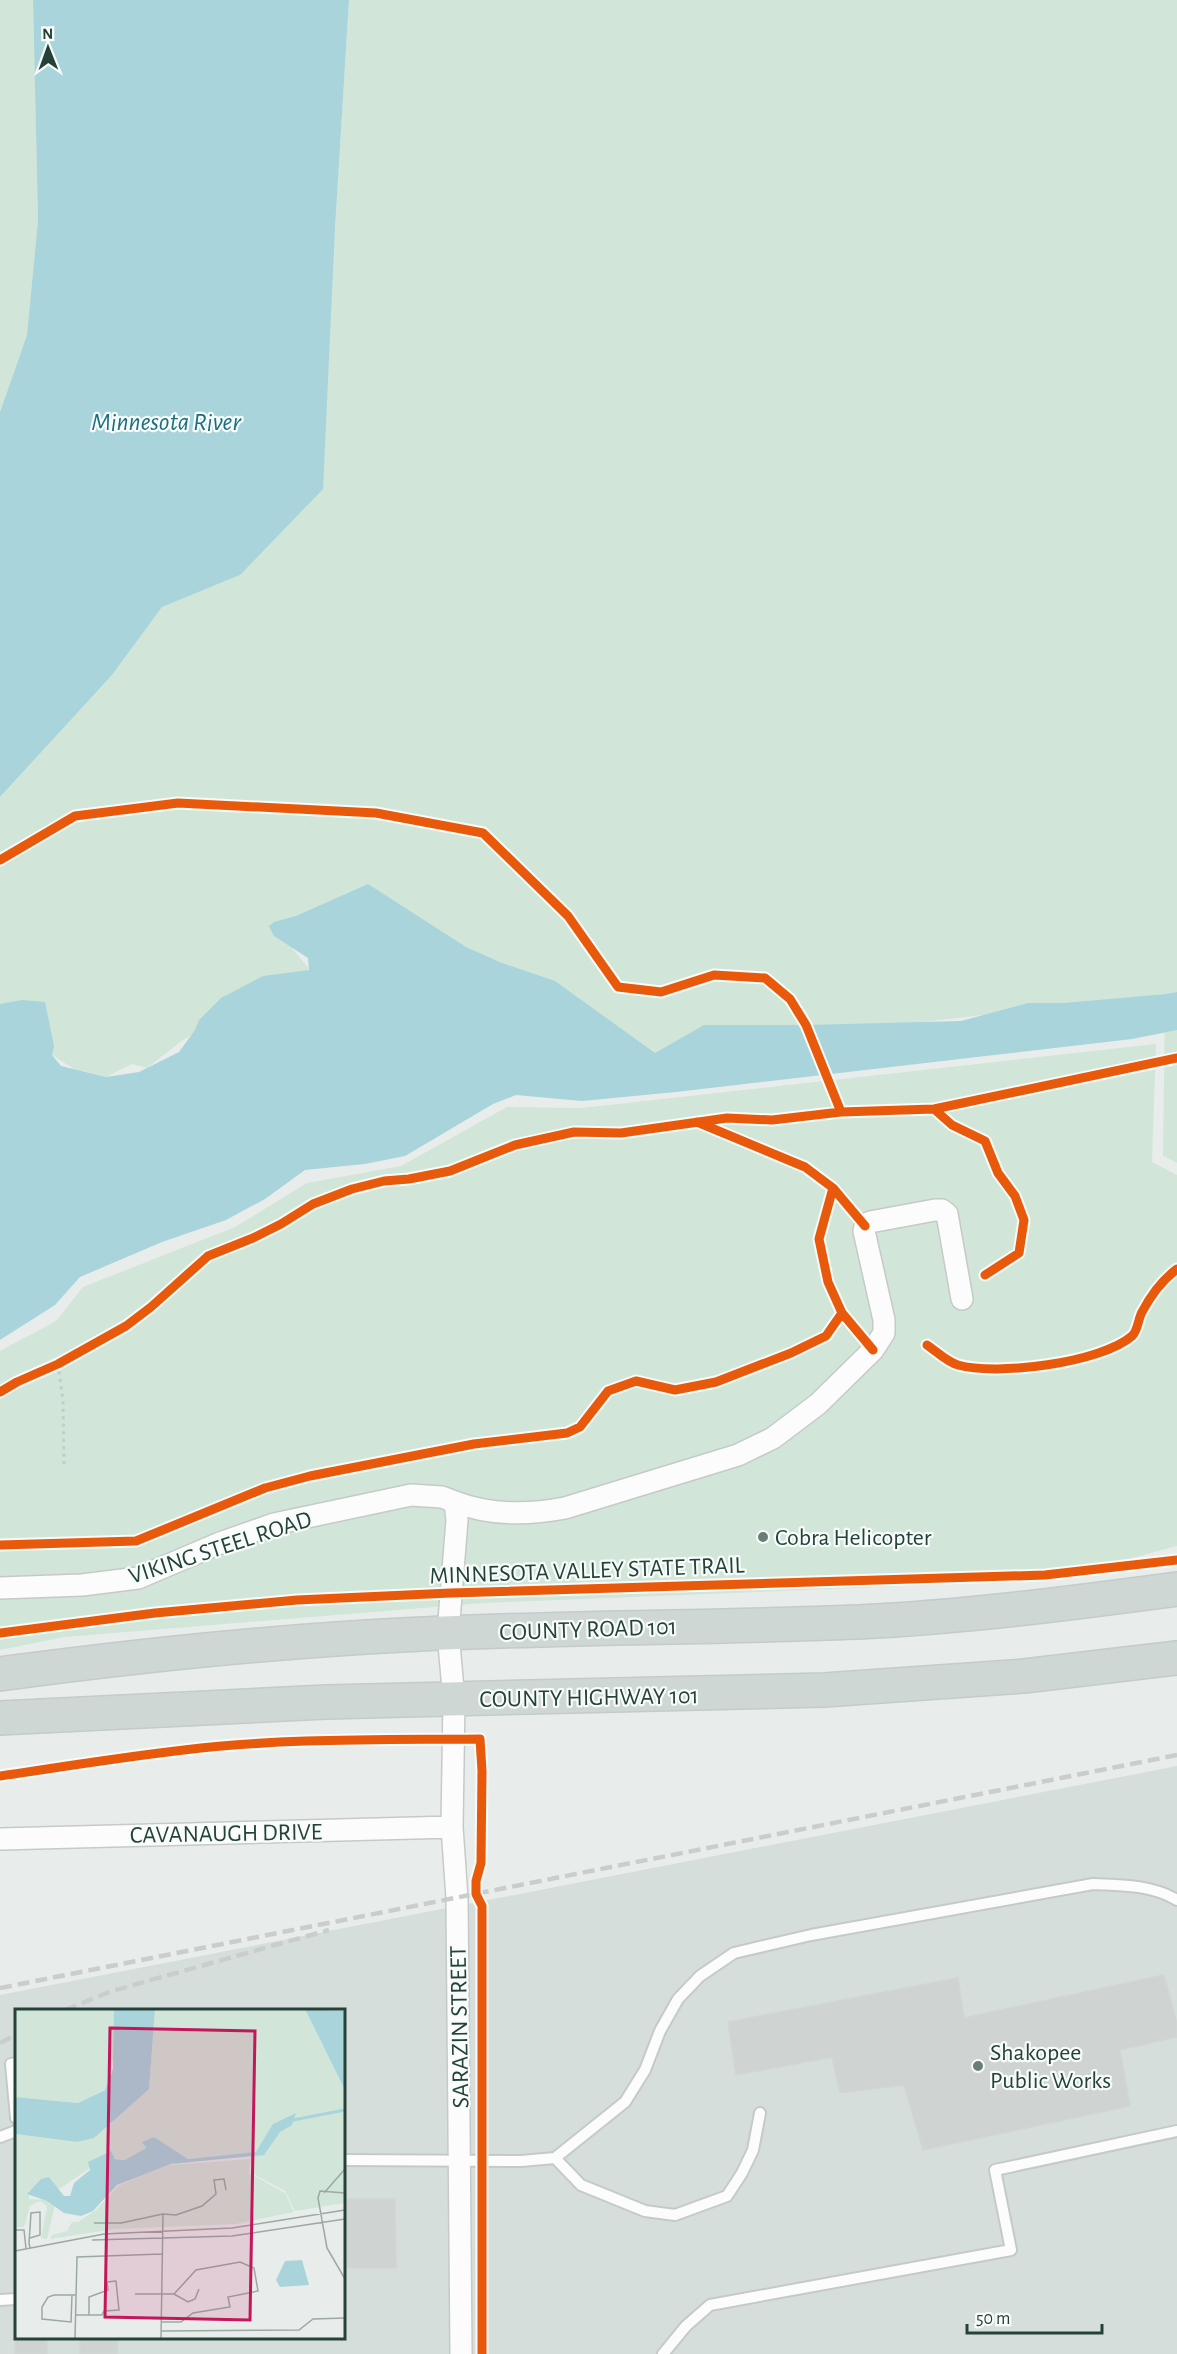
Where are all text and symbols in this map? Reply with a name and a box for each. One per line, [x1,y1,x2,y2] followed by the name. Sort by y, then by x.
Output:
[18,18,78,78] north arrow
[42,26,53,42] text: N
[91,409,242,435] water label: Minnesota River
[126,1507,315,1589] street label: VIKING STEEL ROAD
[775,1526,932,1550] place label: Cobra Helicopter
[756,1530,770,1544] marker: Cobra Helicopter
[429,1554,745,1588] street label: MINNESOTA VALLEY STATE TRAIL
[499,1615,677,1645] street label: COUNTY ROAD 101
[479,1684,699,1712] street label: COUNTY HIGHWAY 101
[130,1820,323,1848] street label: CAVANAUGH DRIVE
[447,1945,473,2109] street label: SARAZIN STREET
[15,2009,345,2339] inset map
[990,2041,1111,2093] place label: Shakopee Public Works
[971,2059,985,2073] marker: Shakopee Public Works
[967,2297,1102,2335] scale bar
[976,2310,1010,2328] text: 50 m

